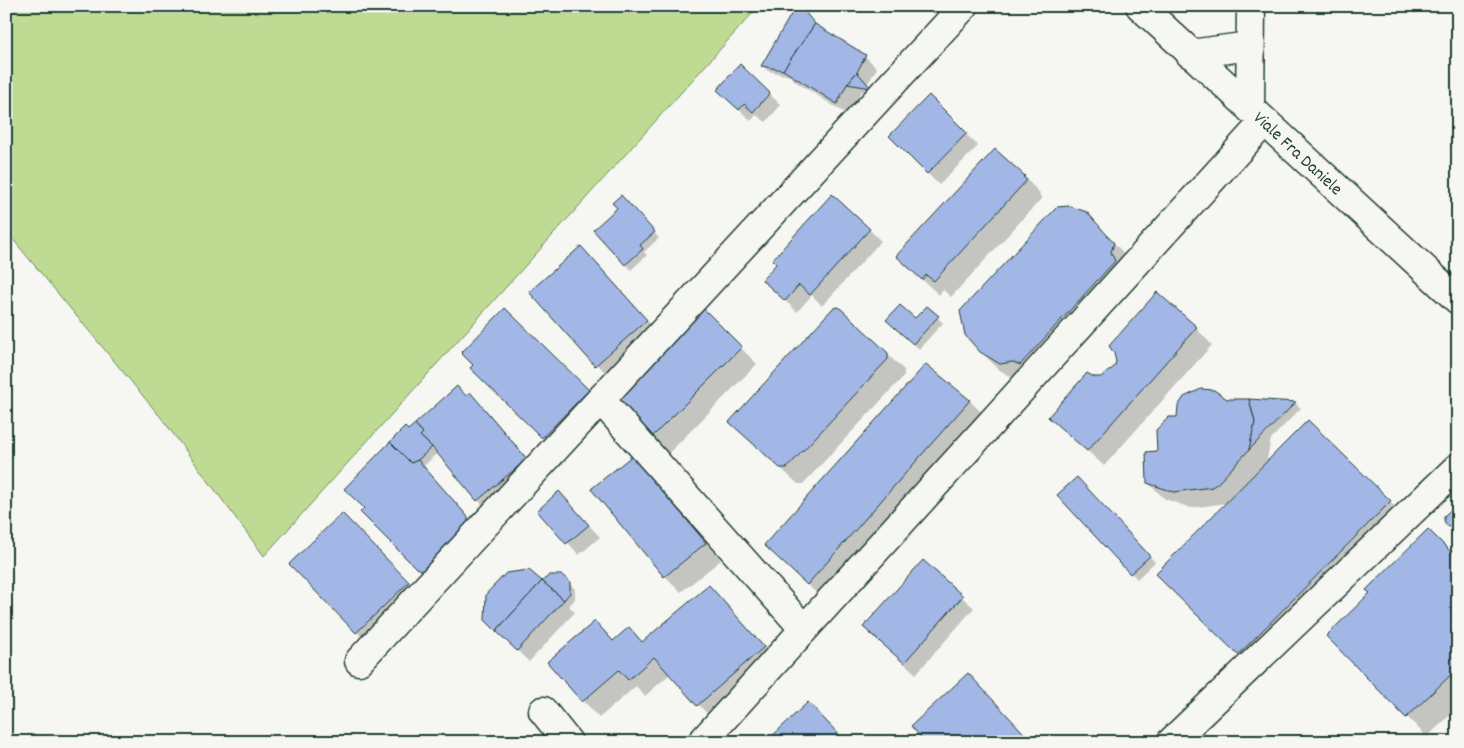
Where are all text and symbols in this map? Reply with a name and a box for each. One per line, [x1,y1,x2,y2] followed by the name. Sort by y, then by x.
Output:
[1247,107,1347,202] street label: Viale Fra Daniele

